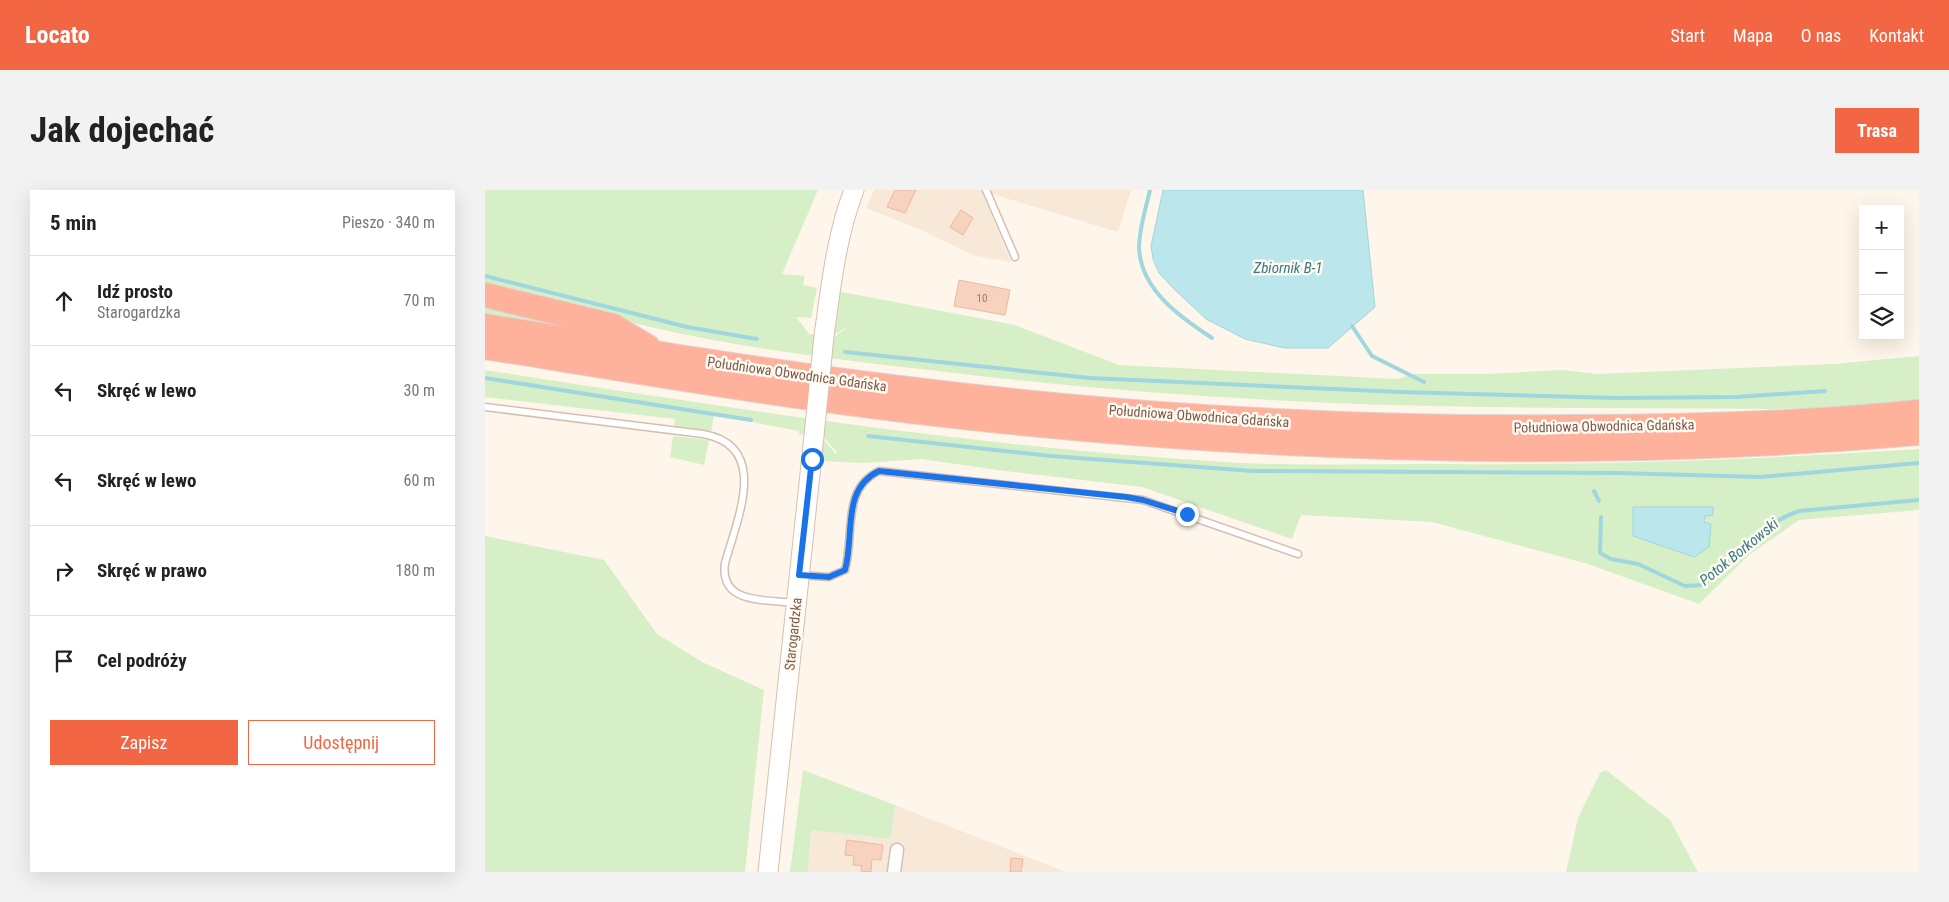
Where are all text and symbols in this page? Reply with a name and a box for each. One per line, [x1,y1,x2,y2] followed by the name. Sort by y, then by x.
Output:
[25,21,90,49] text: Locato
[1671,25,1705,46] text: Start
[1733,25,1773,46] text: Mapa
[1801,25,1841,46] text: O nas
[1869,25,1924,46] text: Kontakt
[1835,108,1919,153] button: Trasa
[30,110,214,151] text: Jak dojechać
[1859,205,1904,340] map controls
[1859,205,1904,250] button: +
[50,211,97,235] text: 5 min
[342,213,435,232] text: Pieszo · 340 m
[1859,250,1904,295] button: −
[1253,259,1322,277] water label: Zbiornik B-1
[97,280,173,303] text: Idź prosto
[50,287,78,315] icon: ahead
[403,291,435,310] text: 70 m
[977,292,987,305] house number: 10
[1859,295,1904,340] button: layers
[97,303,181,322] text: Starogardzka
[706,353,888,395] street label: Południowa Obwodnica Gdańska
[50,377,78,405] icon: left
[97,379,196,402] text: Skręć w lewo
[403,381,435,400] text: 30 m
[1108,402,1290,430] street label: Południowa Obwodnica Gdańska
[1513,416,1695,436] street label: Południowa Obwodnica Gdańska
[801,448,824,471] route start
[50,467,78,495] icon: left
[97,469,196,492] text: Skręć w lewo
[403,471,435,490] text: 60 m
[1176,503,1199,526] route end
[1696,514,1783,589] water label: Potok Borkowski
[50,557,78,585] icon: right
[97,559,207,582] text: Skręć w prawo
[396,561,435,580] text: 180 m
[781,597,805,671] street label: Starogardzka
[50,647,78,675] icon: arrive
[97,649,187,672] text: Cel podróży
[50,720,238,765] button: Zapisz
[248,720,435,765] button: Udostępnij

